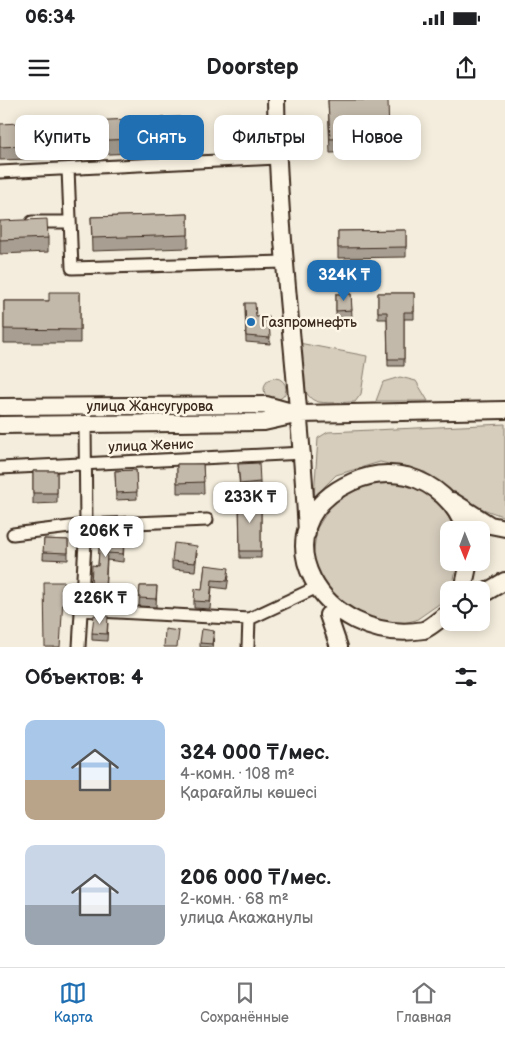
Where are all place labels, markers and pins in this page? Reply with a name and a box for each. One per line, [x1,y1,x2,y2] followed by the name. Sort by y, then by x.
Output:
[303,260,385,302] pin: 324K ₸
[261,314,357,331] place label: Газпромнефть
[245,316,257,328] marker: Газпромнефть
[209,482,291,524] pin: 233K ₸
[65,516,147,558] pin: 206K ₸
[59,582,141,625] pin: 226K ₸

